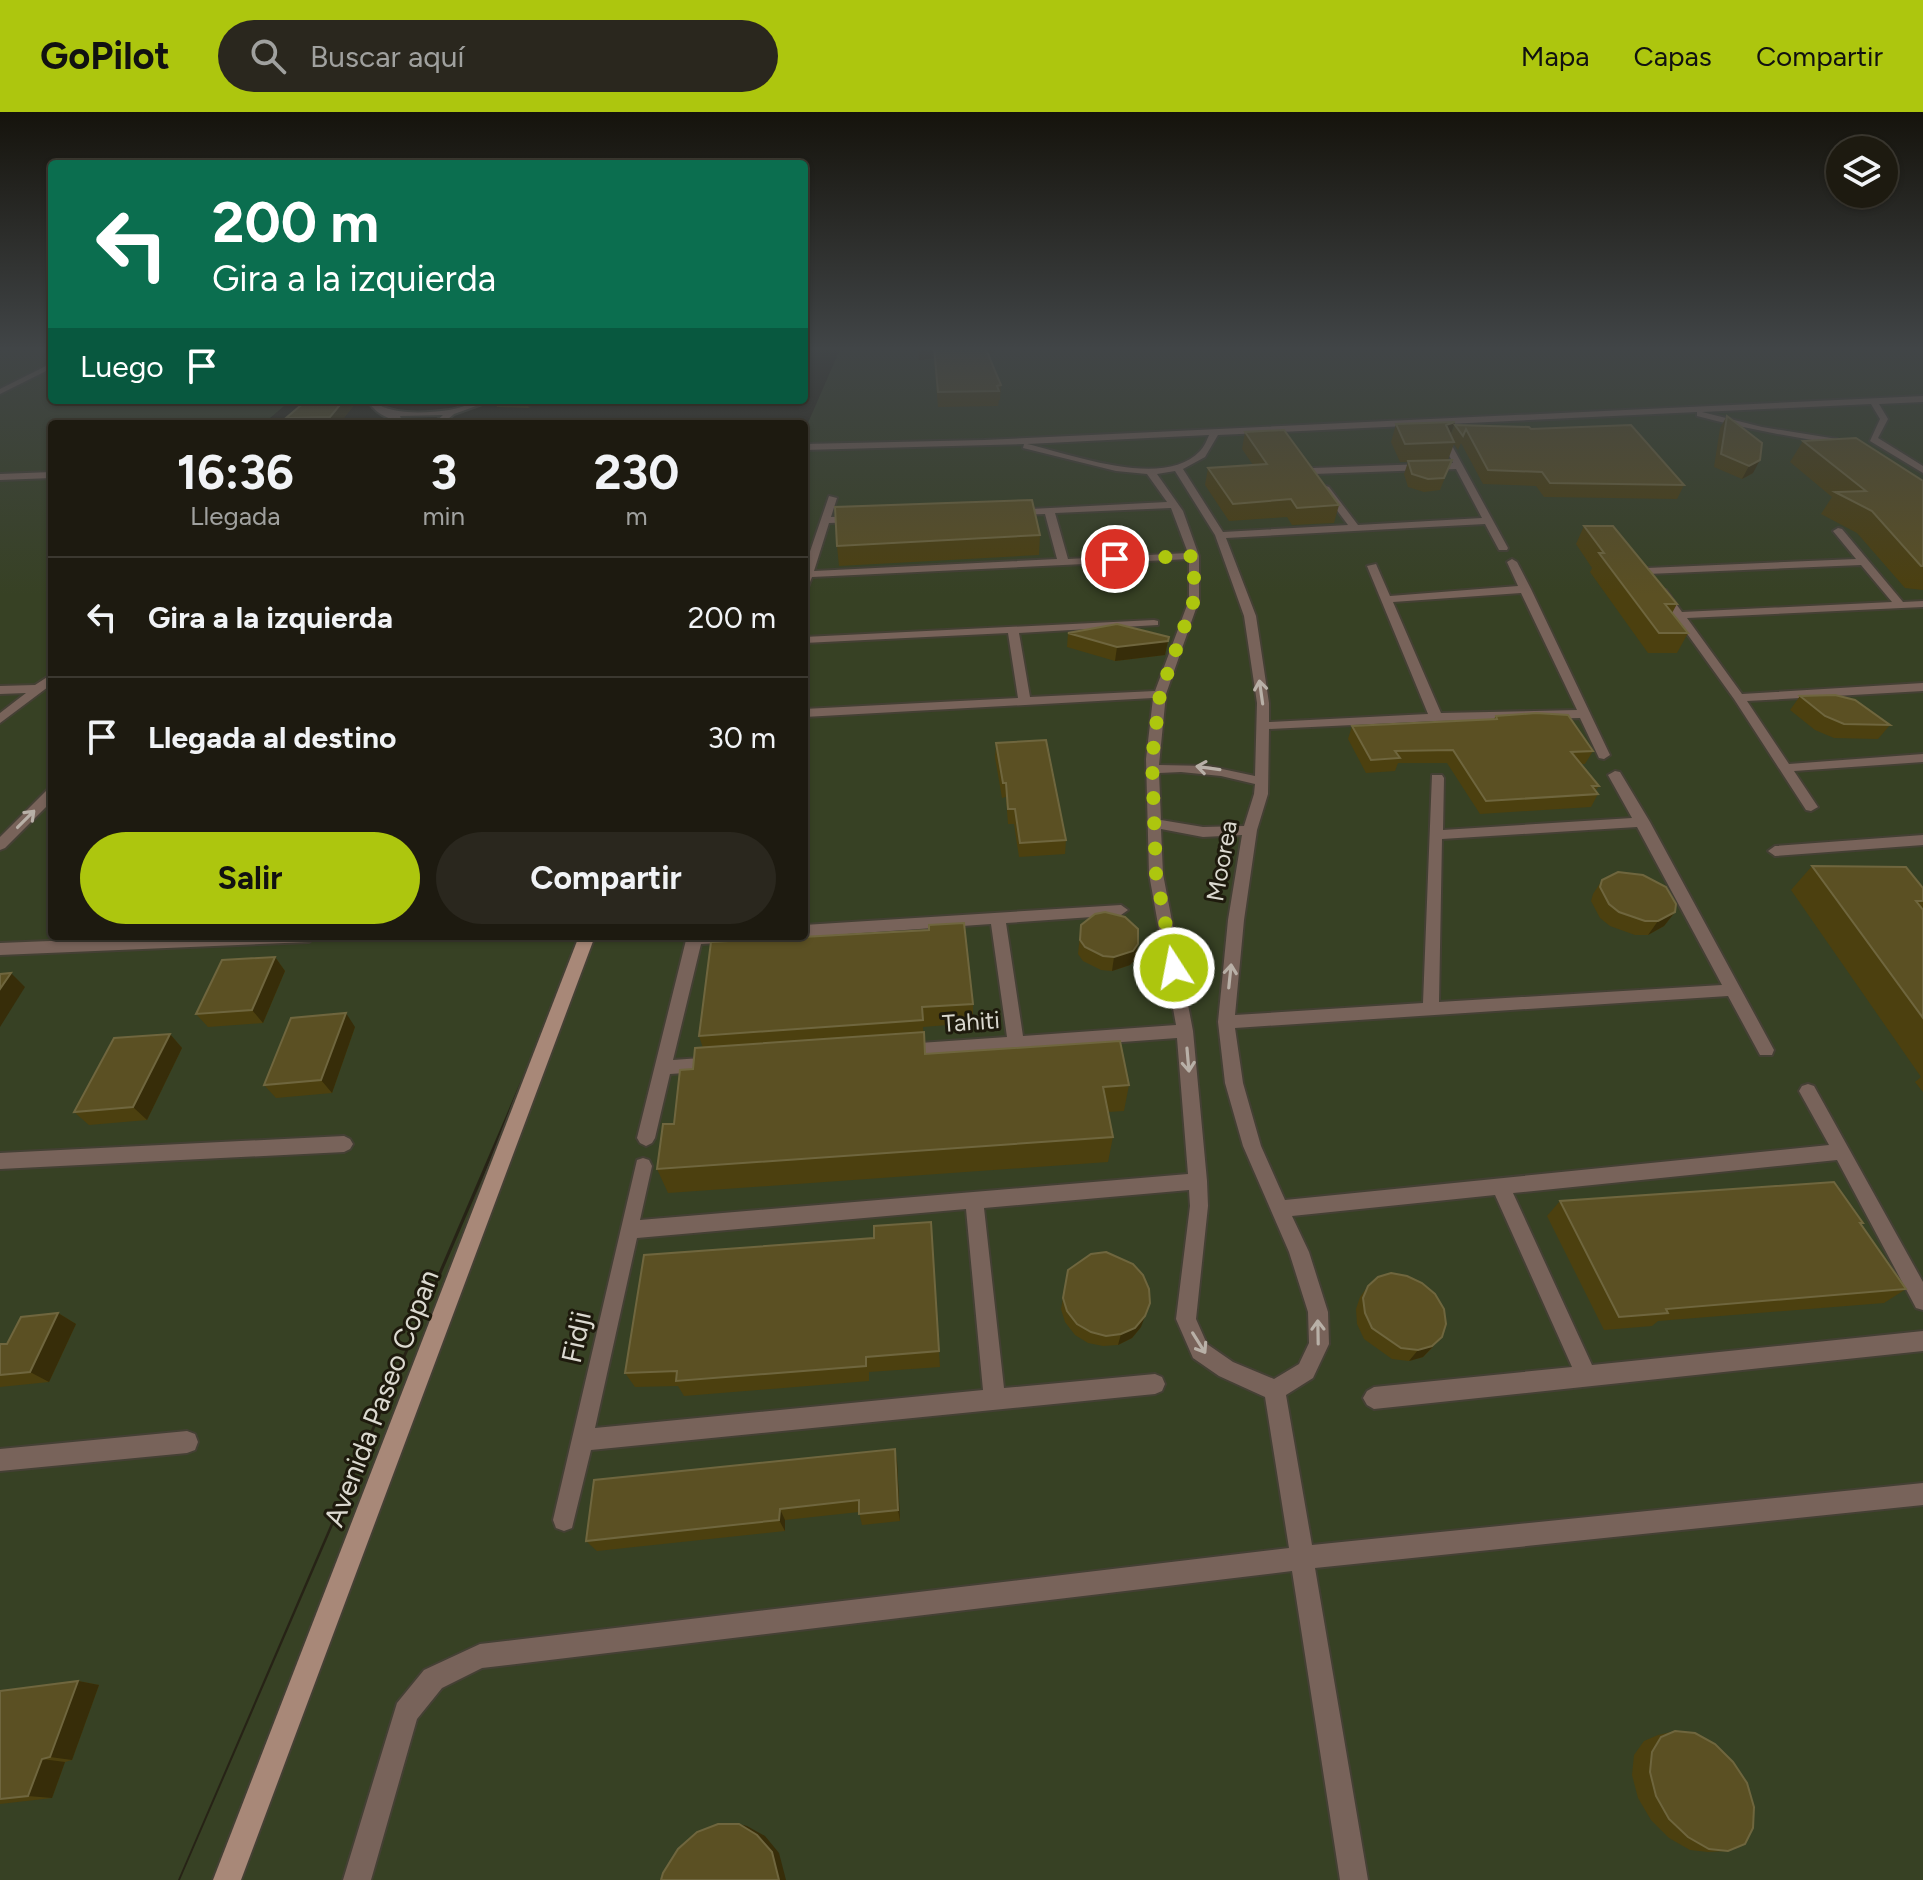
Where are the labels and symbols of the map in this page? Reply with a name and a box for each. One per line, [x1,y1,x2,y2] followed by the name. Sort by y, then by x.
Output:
[1081,525,1149,593] pin
[1253,679,1268,705] one-way arrow
[1196,760,1221,775] one-way arrow
[16,810,35,829] one-way arrow
[1200,818,1243,904] street label: Moorea
[1132,926,1216,1010] position arrow
[1223,963,1238,990] one-way arrow
[941,1005,1001,1038] street label: Tahiti
[1181,1046,1196,1073] one-way arrow
[316,1265,446,1531] street label: Avenida Paseo Copan
[554,1308,598,1366] street label: Fidji
[1310,1319,1326,1346] one-way arrow
[1191,1332,1207,1354] one-way arrow

